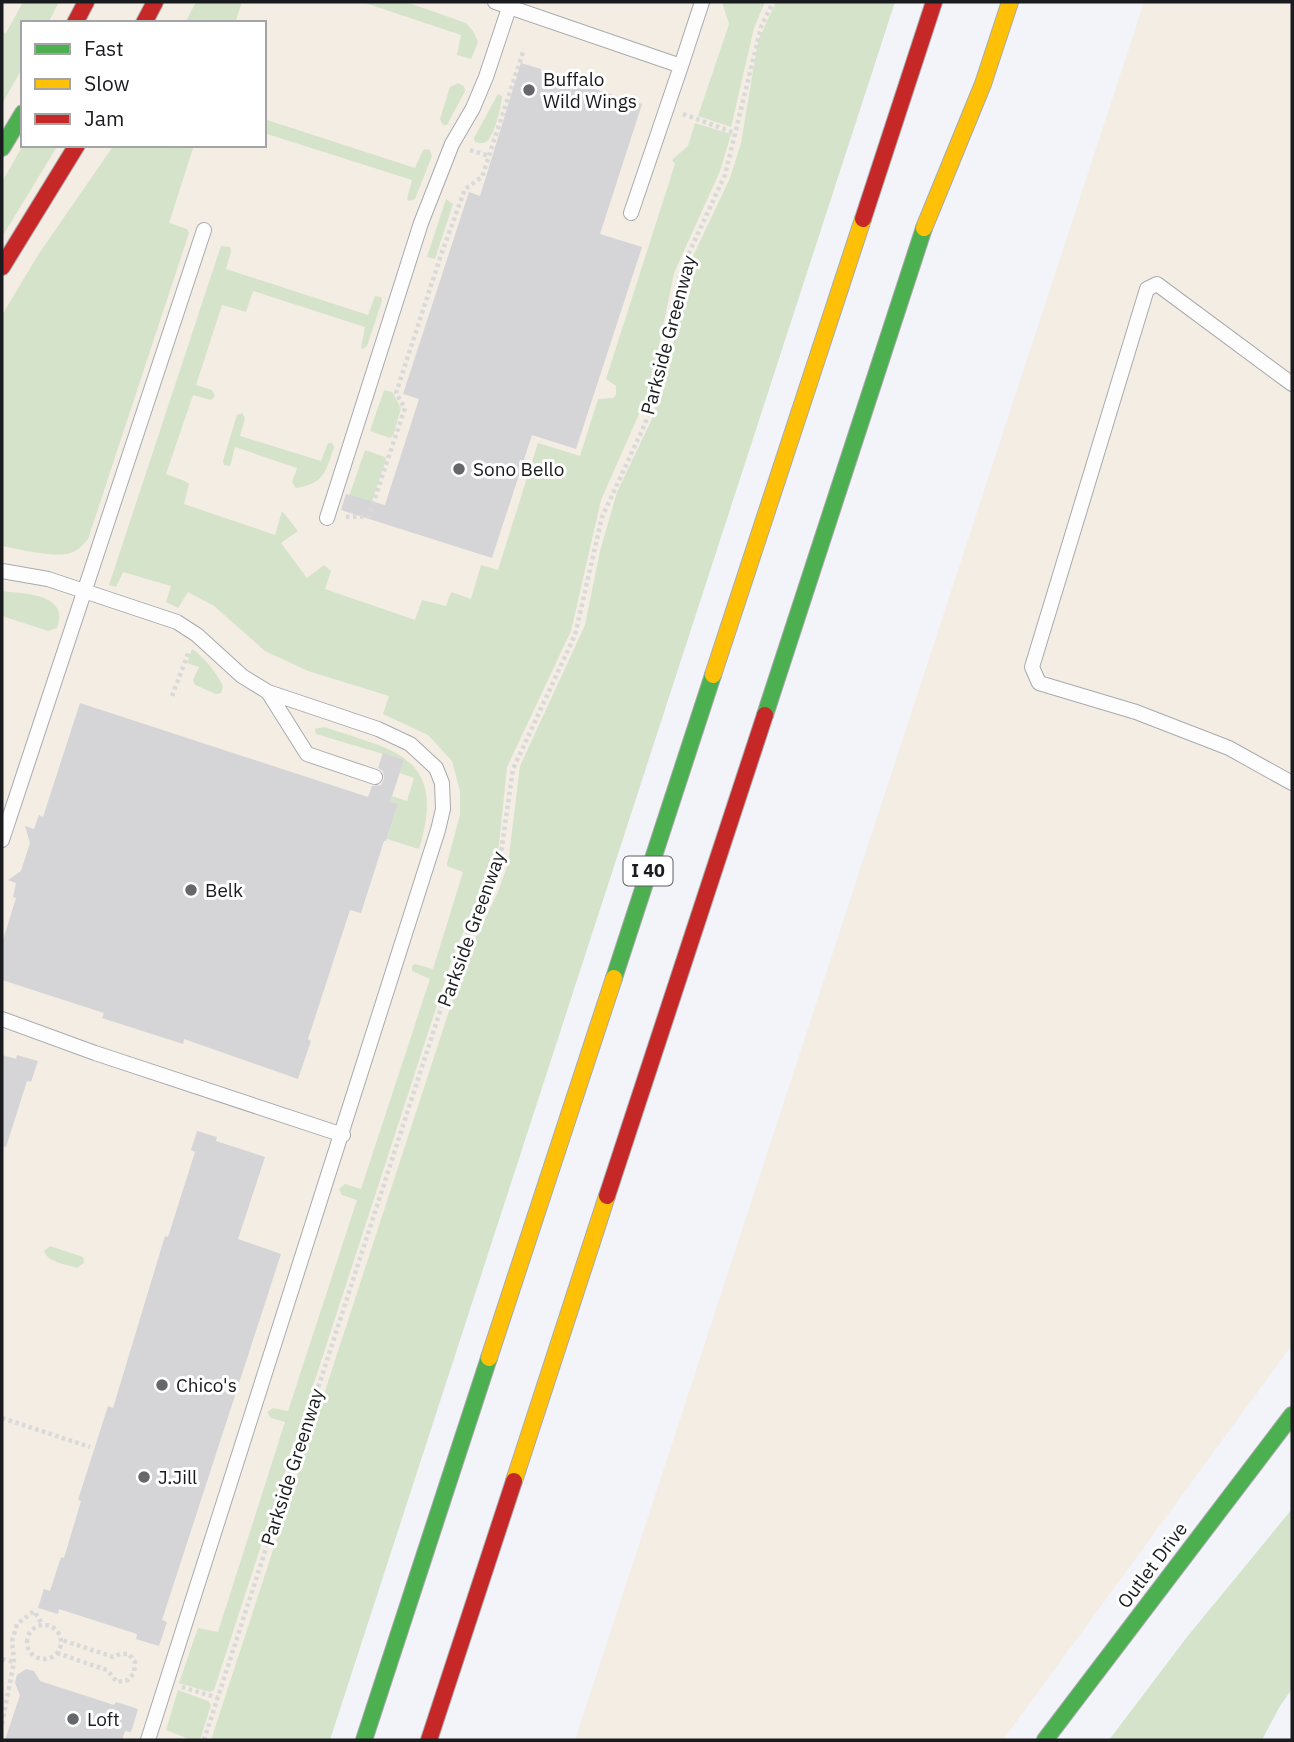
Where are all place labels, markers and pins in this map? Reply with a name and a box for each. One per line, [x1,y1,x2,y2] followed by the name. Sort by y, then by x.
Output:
[543,67,637,113] place label: Buffalo Wild Wings
[521,82,537,98] marker: Buffalo Wild Wings
[473,457,564,481] place label: Sono Bello
[451,461,467,477] marker: Sono Bello
[205,878,243,902] place label: Belk
[183,882,199,898] marker: Belk
[176,1373,237,1397] place label: Chico's
[154,1377,170,1393] marker: Chico's
[158,1465,197,1489] place label: J.Jill
[136,1469,152,1485] marker: J.Jill
[87,1707,120,1731] place label: Loft
[65,1711,81,1727] marker: Loft

